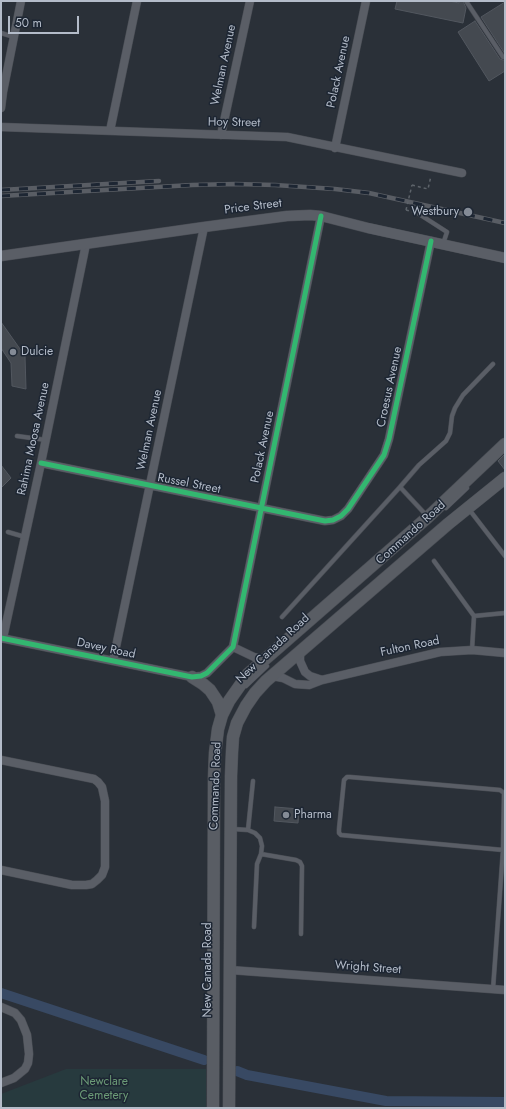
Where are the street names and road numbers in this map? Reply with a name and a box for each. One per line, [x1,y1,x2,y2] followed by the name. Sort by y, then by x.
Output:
[208,23,240,107] street label: Welman Avenue
[324,35,354,109] street label: Polack Avenue
[208,115,260,131] street label: Hoy Street
[223,196,283,218] street label: Price Street
[374,345,406,429] street label: Croesus Avenue
[15,381,53,497] street label: Rahima Moosa Avenue
[134,388,166,472] street label: Welman Avenue
[248,410,278,484] street label: Polack Avenue
[156,471,222,497] street label: Russel Street
[373,498,449,568] street label: Commando Road
[233,611,313,687] street label: New Canada Road
[379,634,441,660] street label: Fulton Road
[75,636,137,662] street label: Davey Road
[207,742,225,830] street label: Commando Road
[201,922,215,1018] street label: New Canada Road
[334,958,402,978] street label: Wright Street

